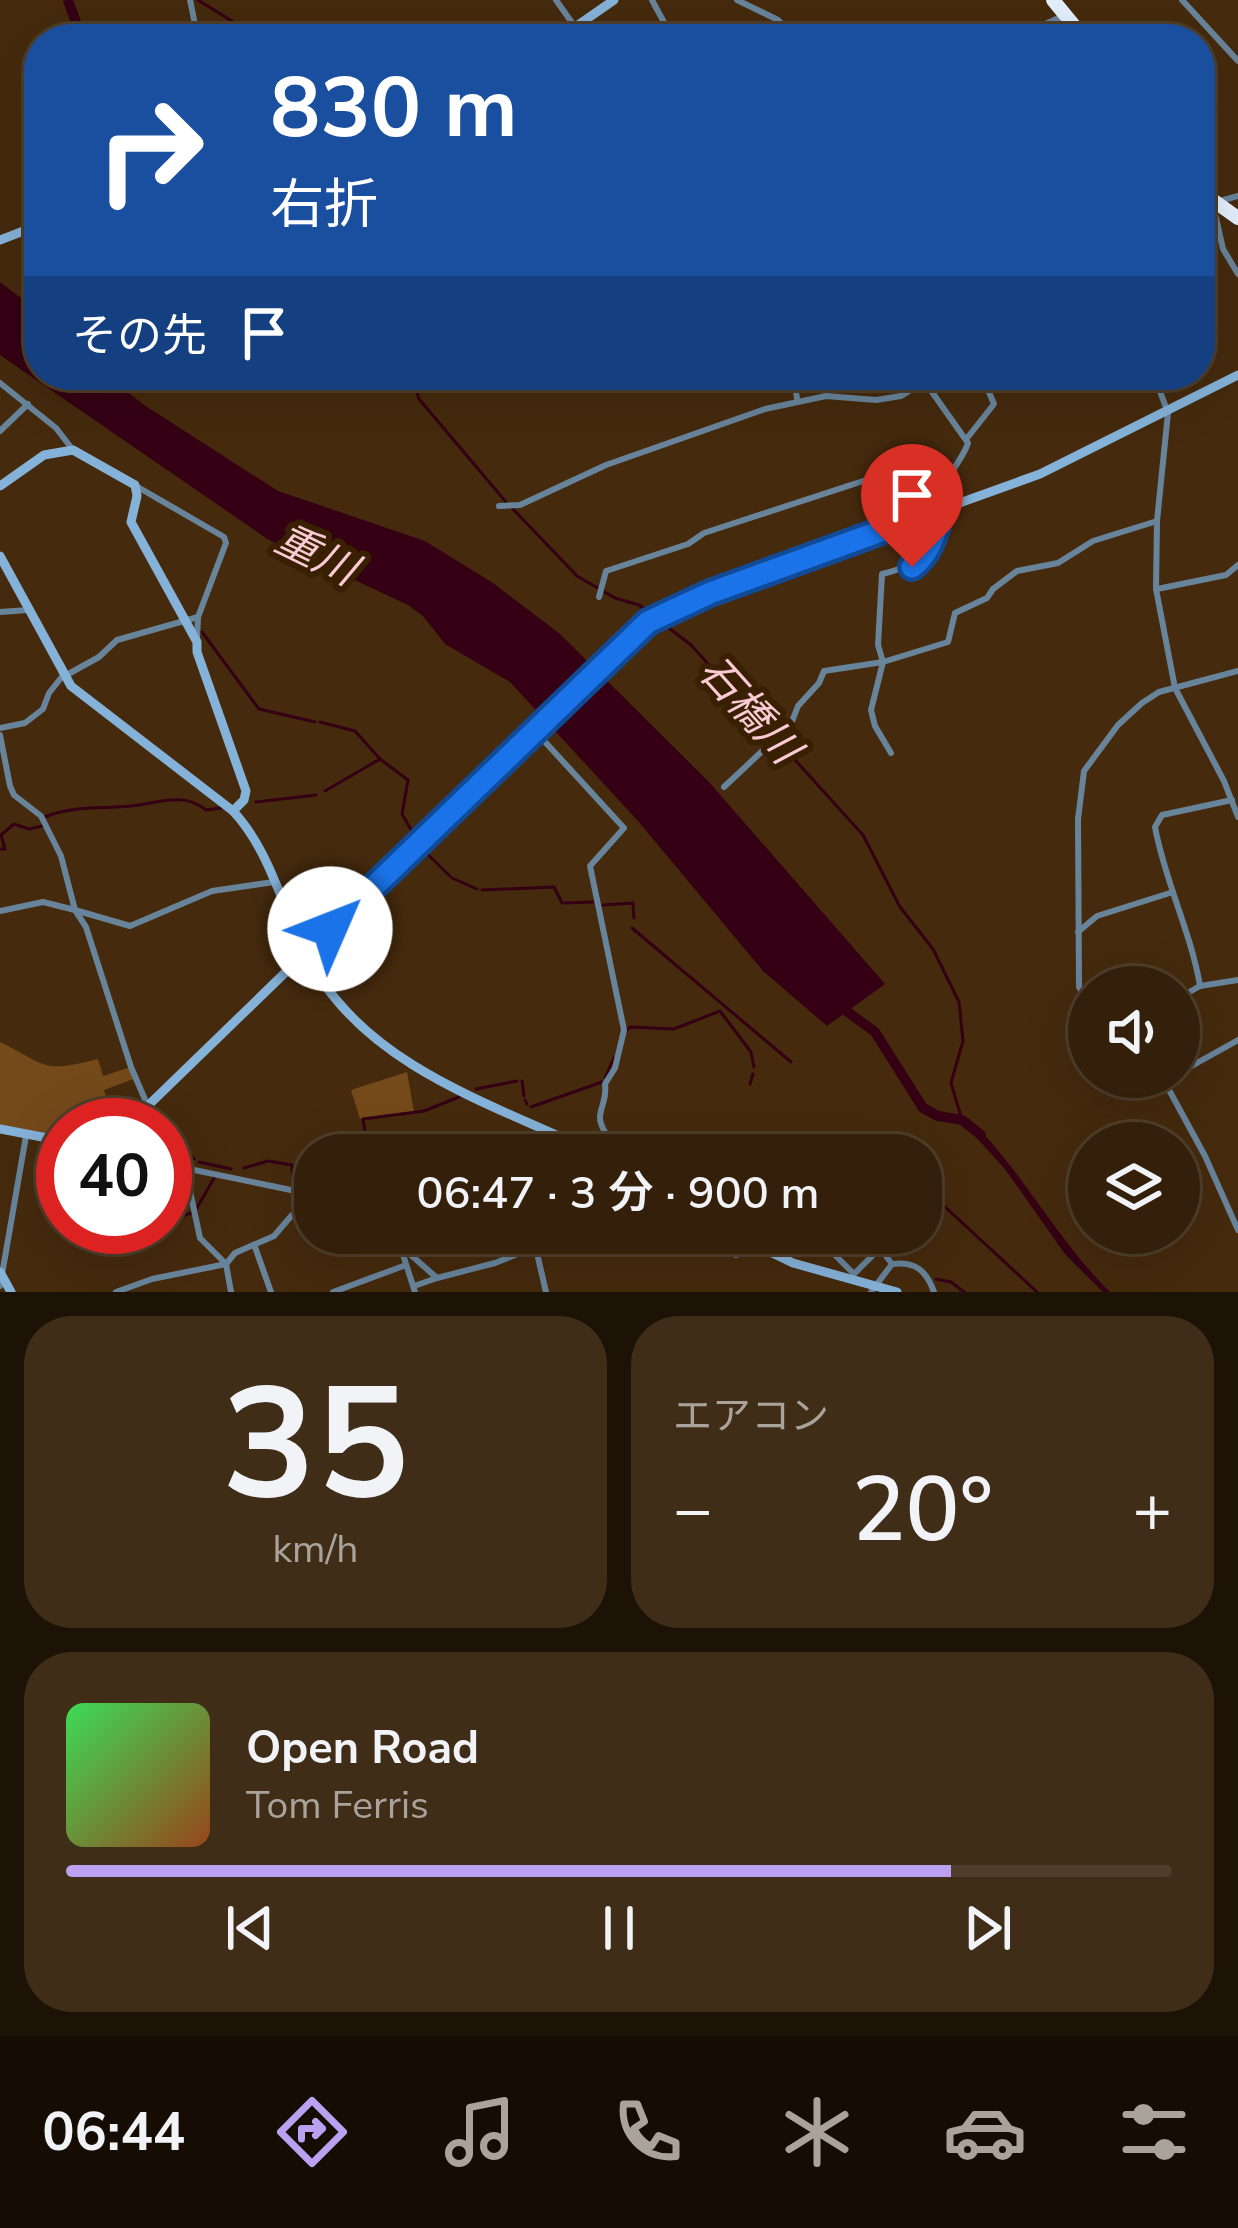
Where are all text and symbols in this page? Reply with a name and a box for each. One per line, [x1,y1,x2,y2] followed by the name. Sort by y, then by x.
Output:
[270,51,518,166] text: 830 m
[72,72,228,228] icon: right
[270,168,378,242] text: 右折
[231,300,297,366] icon: arrive
[72,306,207,367] text: その先
[861,444,963,567] pin
[879,462,945,528] icon: arrive
[266,511,370,601] water label: 重川
[686,644,815,779] water label: 石橋川
[267,866,393,992] position arrow
[1068,966,1200,1254] map controls
[1068,966,1200,1098] button: sound
[36,1098,192,1254] speed limit sign: 40
[1068,1122,1200,1254] button: layers
[417,1163,819,1224] text: 06:47 · 3 分 · 900 m
[222,1338,409,1551] text: 35
[673,1390,829,1443] text: エアコン
[852,1449,993,1572] text: 20°
[673,1465,713,1555] text: −
[1132,1465,1172,1555] text: +
[273,1523,358,1576] text: km/h
[246,1718,479,1779] text: Open Road
[246,1779,429,1832] text: Tom Ferris
[217,1895,283,1961] icon: previous
[586,1895,652,1961] icon: pause
[955,1895,1021,1961] icon: next
[270,2090,354,2174] icon: directions
[438,2090,522,2174] icon: music
[606,2090,690,2174] icon: phone
[775,2090,859,2174] icon: climate
[943,2090,1027,2174] icon: car
[1112,2090,1196,2174] icon: filters
[42,2095,185,2169] text: 06:44

